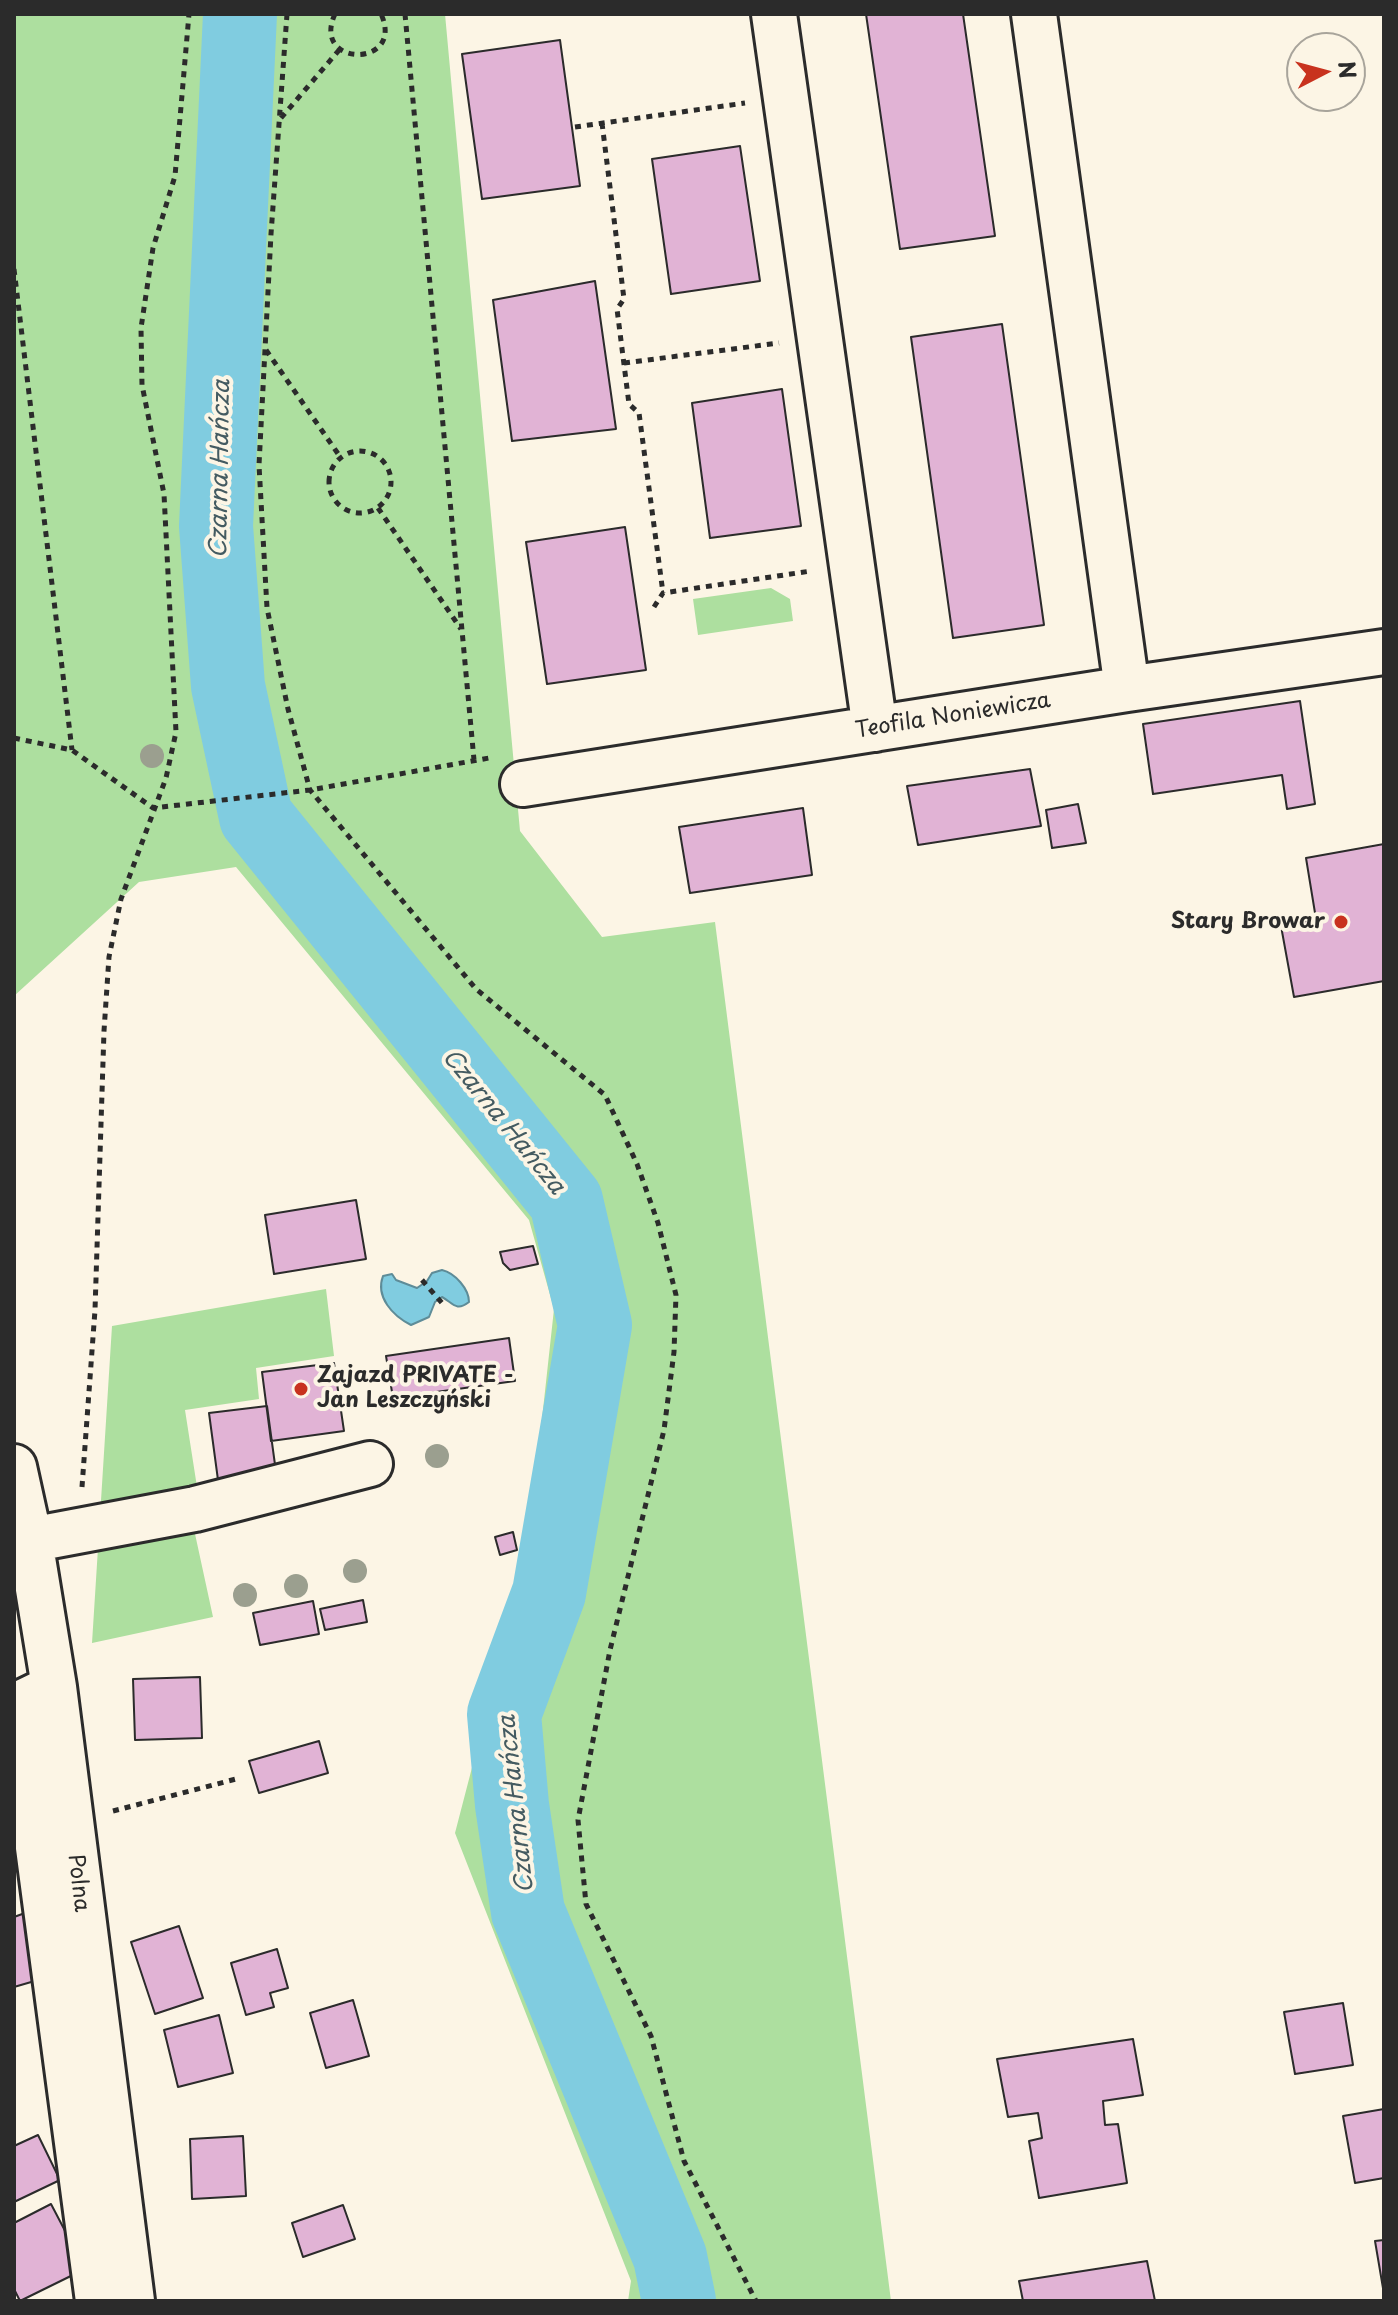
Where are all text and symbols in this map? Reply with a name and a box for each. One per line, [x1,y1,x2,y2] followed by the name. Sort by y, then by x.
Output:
[1286,32,1366,112] north arrow
[1331,59,1366,80] text: N
[205,379,237,559] water label: Czarna Hańcza
[854,688,1052,744] street label: Teofila Noniewicza
[1171,909,1325,935] place label: Stary Browar
[1332,913,1350,931] marker: Stary Browar
[436,1043,570,1201] water label: Czarna Hańcza
[317,1363,514,1414] place label: Zajazd PRIVATE - Jan Leszczyński
[292,1380,310,1398] marker: Zajazd PRIVATE - Jan Leszczyński
[493,1714,541,1894] water label: Czarna Hańcza
[61,1853,95,1913] street label: Polna

